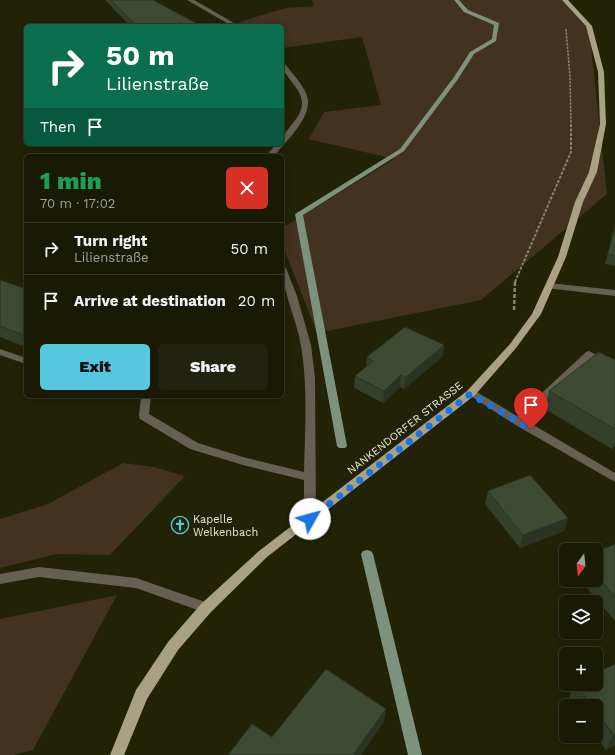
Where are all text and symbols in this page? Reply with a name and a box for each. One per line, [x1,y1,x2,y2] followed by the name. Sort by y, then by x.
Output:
[106,39,175,72] text: 50 m
[40,40,92,92] icon: right
[106,73,209,94] text: Lilienstraße
[84,116,106,138] icon: arrive
[40,118,76,136] text: Then
[40,167,102,195] text: 1 min
[226,167,268,209] button: close
[40,196,115,211] text: 70 m · 17:02
[74,232,147,250] text: Turn right
[40,238,62,260] icon: right
[231,240,268,258] text: 50 m
[74,250,149,265] text: Lilienstraße
[40,290,62,312] icon: arrive
[74,292,226,310] text: Arrive at destination
[238,292,275,310] text: 20 m
[40,344,150,390] button: Exit
[158,344,268,390] button: Share
[345,379,465,477] street label: NANKENDORFER STRASSE
[514,388,548,429] pin
[520,394,542,416] icon: arrive
[289,498,331,540] position arrow
[193,513,258,539] place label: Kapelle Welkenbach
[170,515,190,535] church icon: Kapelle Welkenbach
[559,543,603,587] north arrow
[559,543,603,743] map controls
[559,595,603,639] button: layers
[559,647,603,691] button: +
[559,699,603,743] button: −

